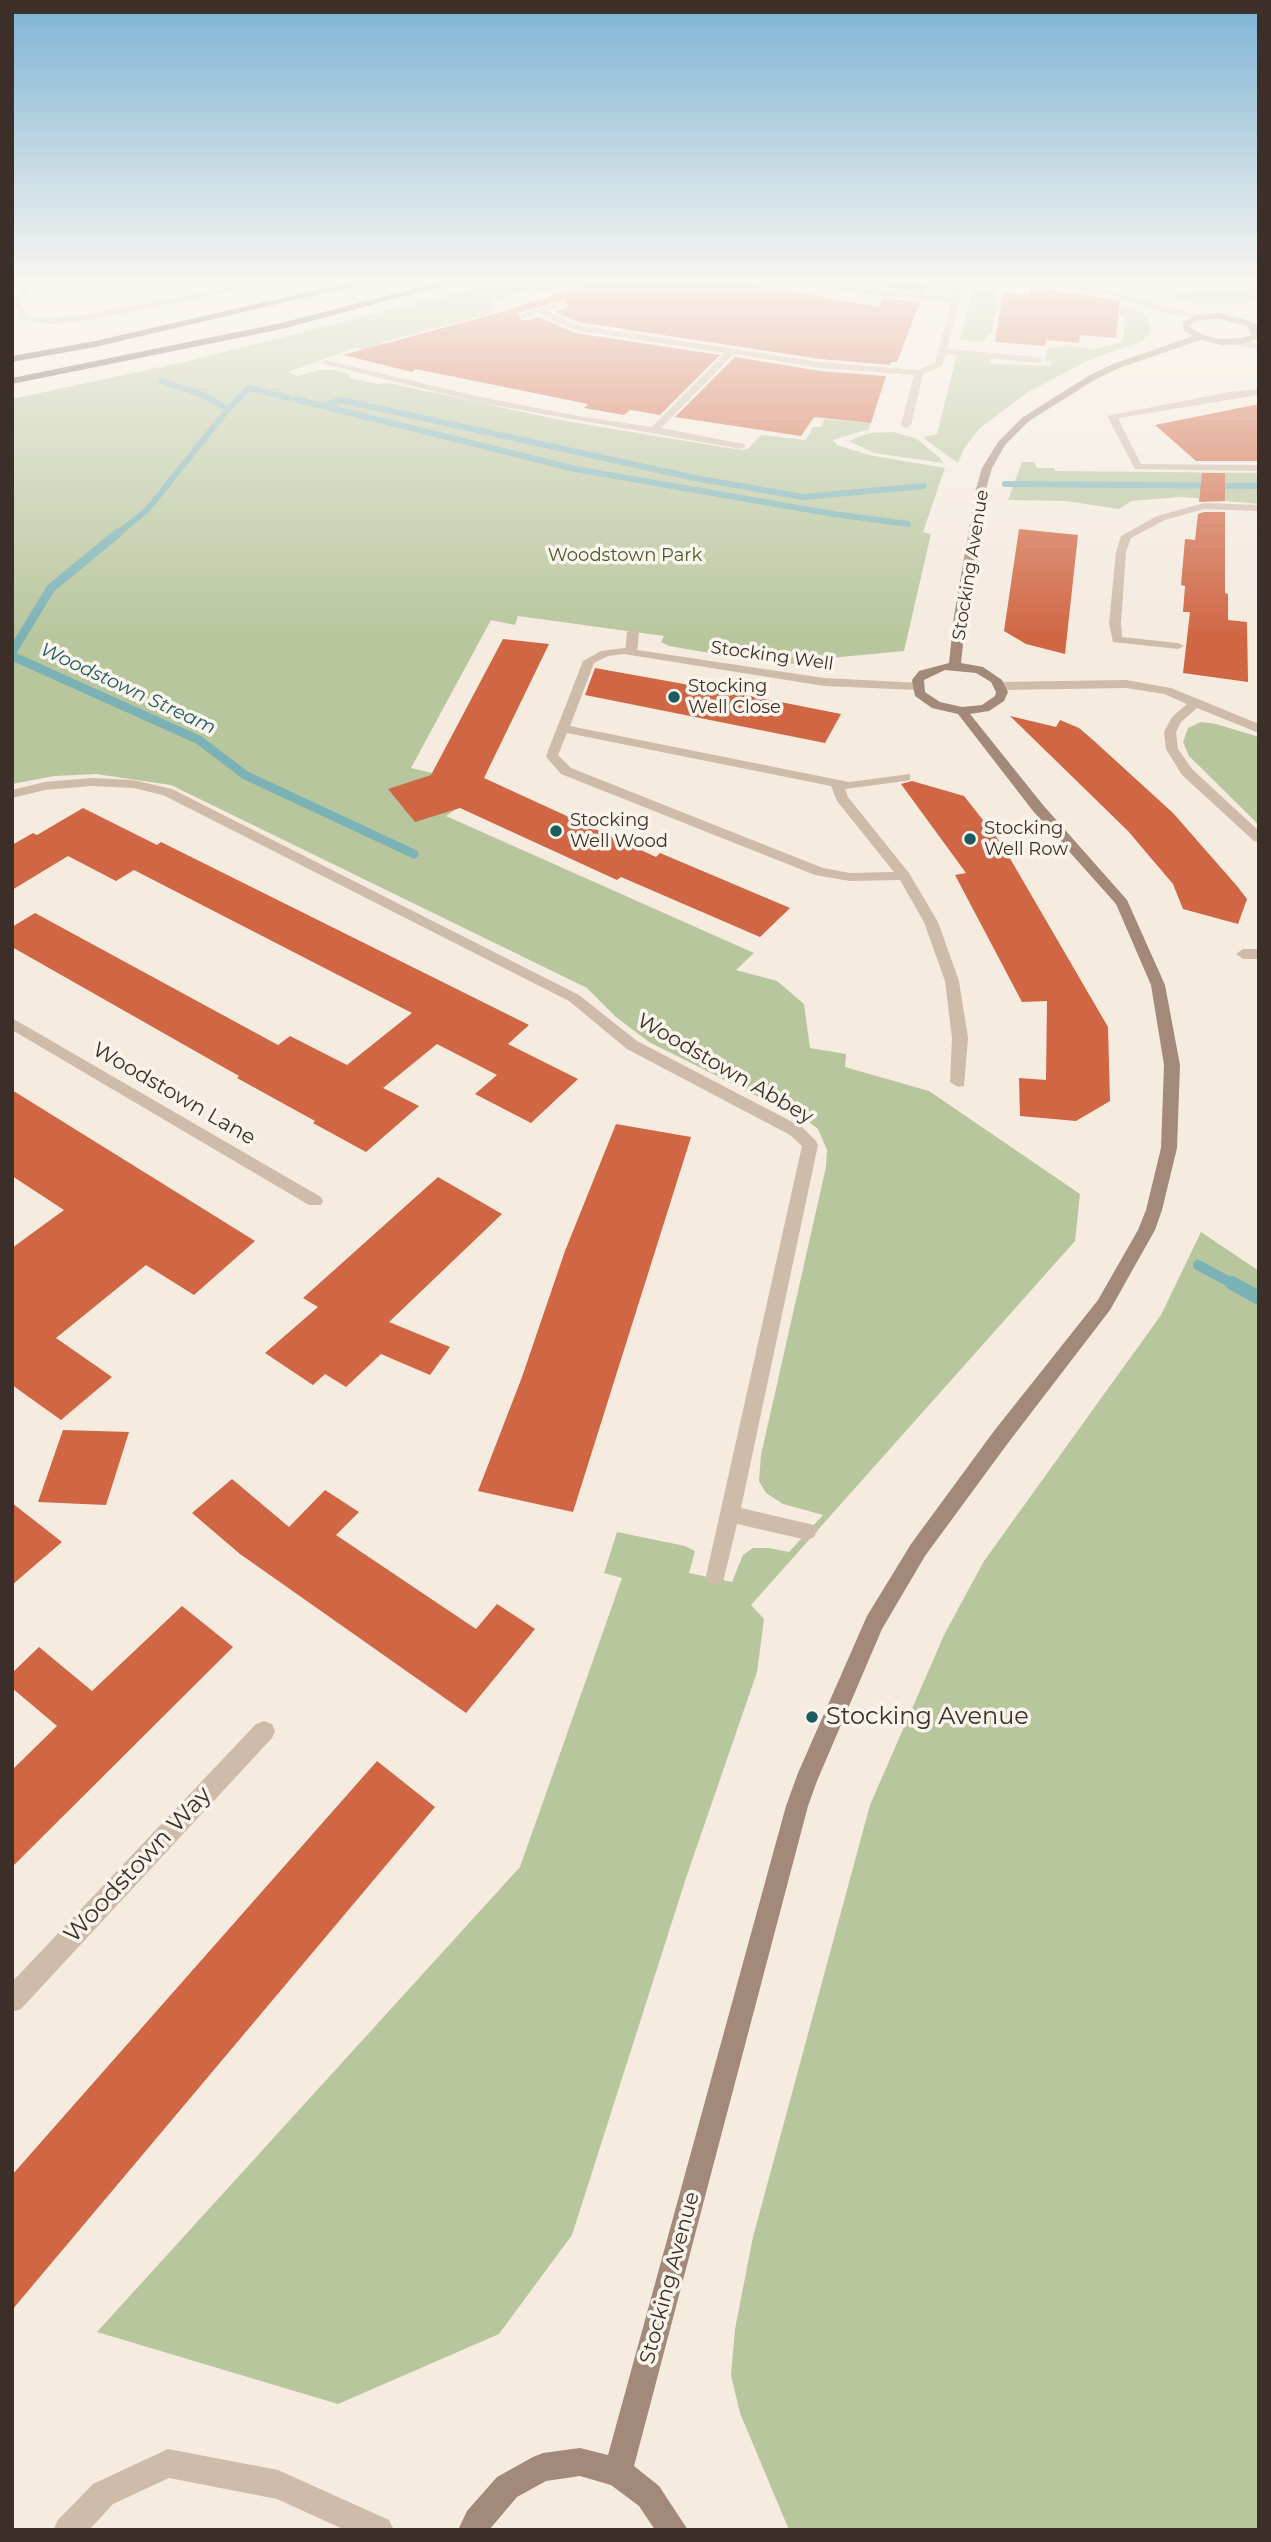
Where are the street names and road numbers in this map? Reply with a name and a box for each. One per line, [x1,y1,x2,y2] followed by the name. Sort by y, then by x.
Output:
[948,488,994,642] street label: Stocking Avenue
[709,637,835,675] street label: Stocking Well
[632,1008,818,1130] street label: Woodstown Abbey
[88,1037,260,1151] street label: Woodstown Lane
[58,1781,218,1949] street label: Woodstown Way
[635,2189,705,2367] street label: Stocking Avenue

